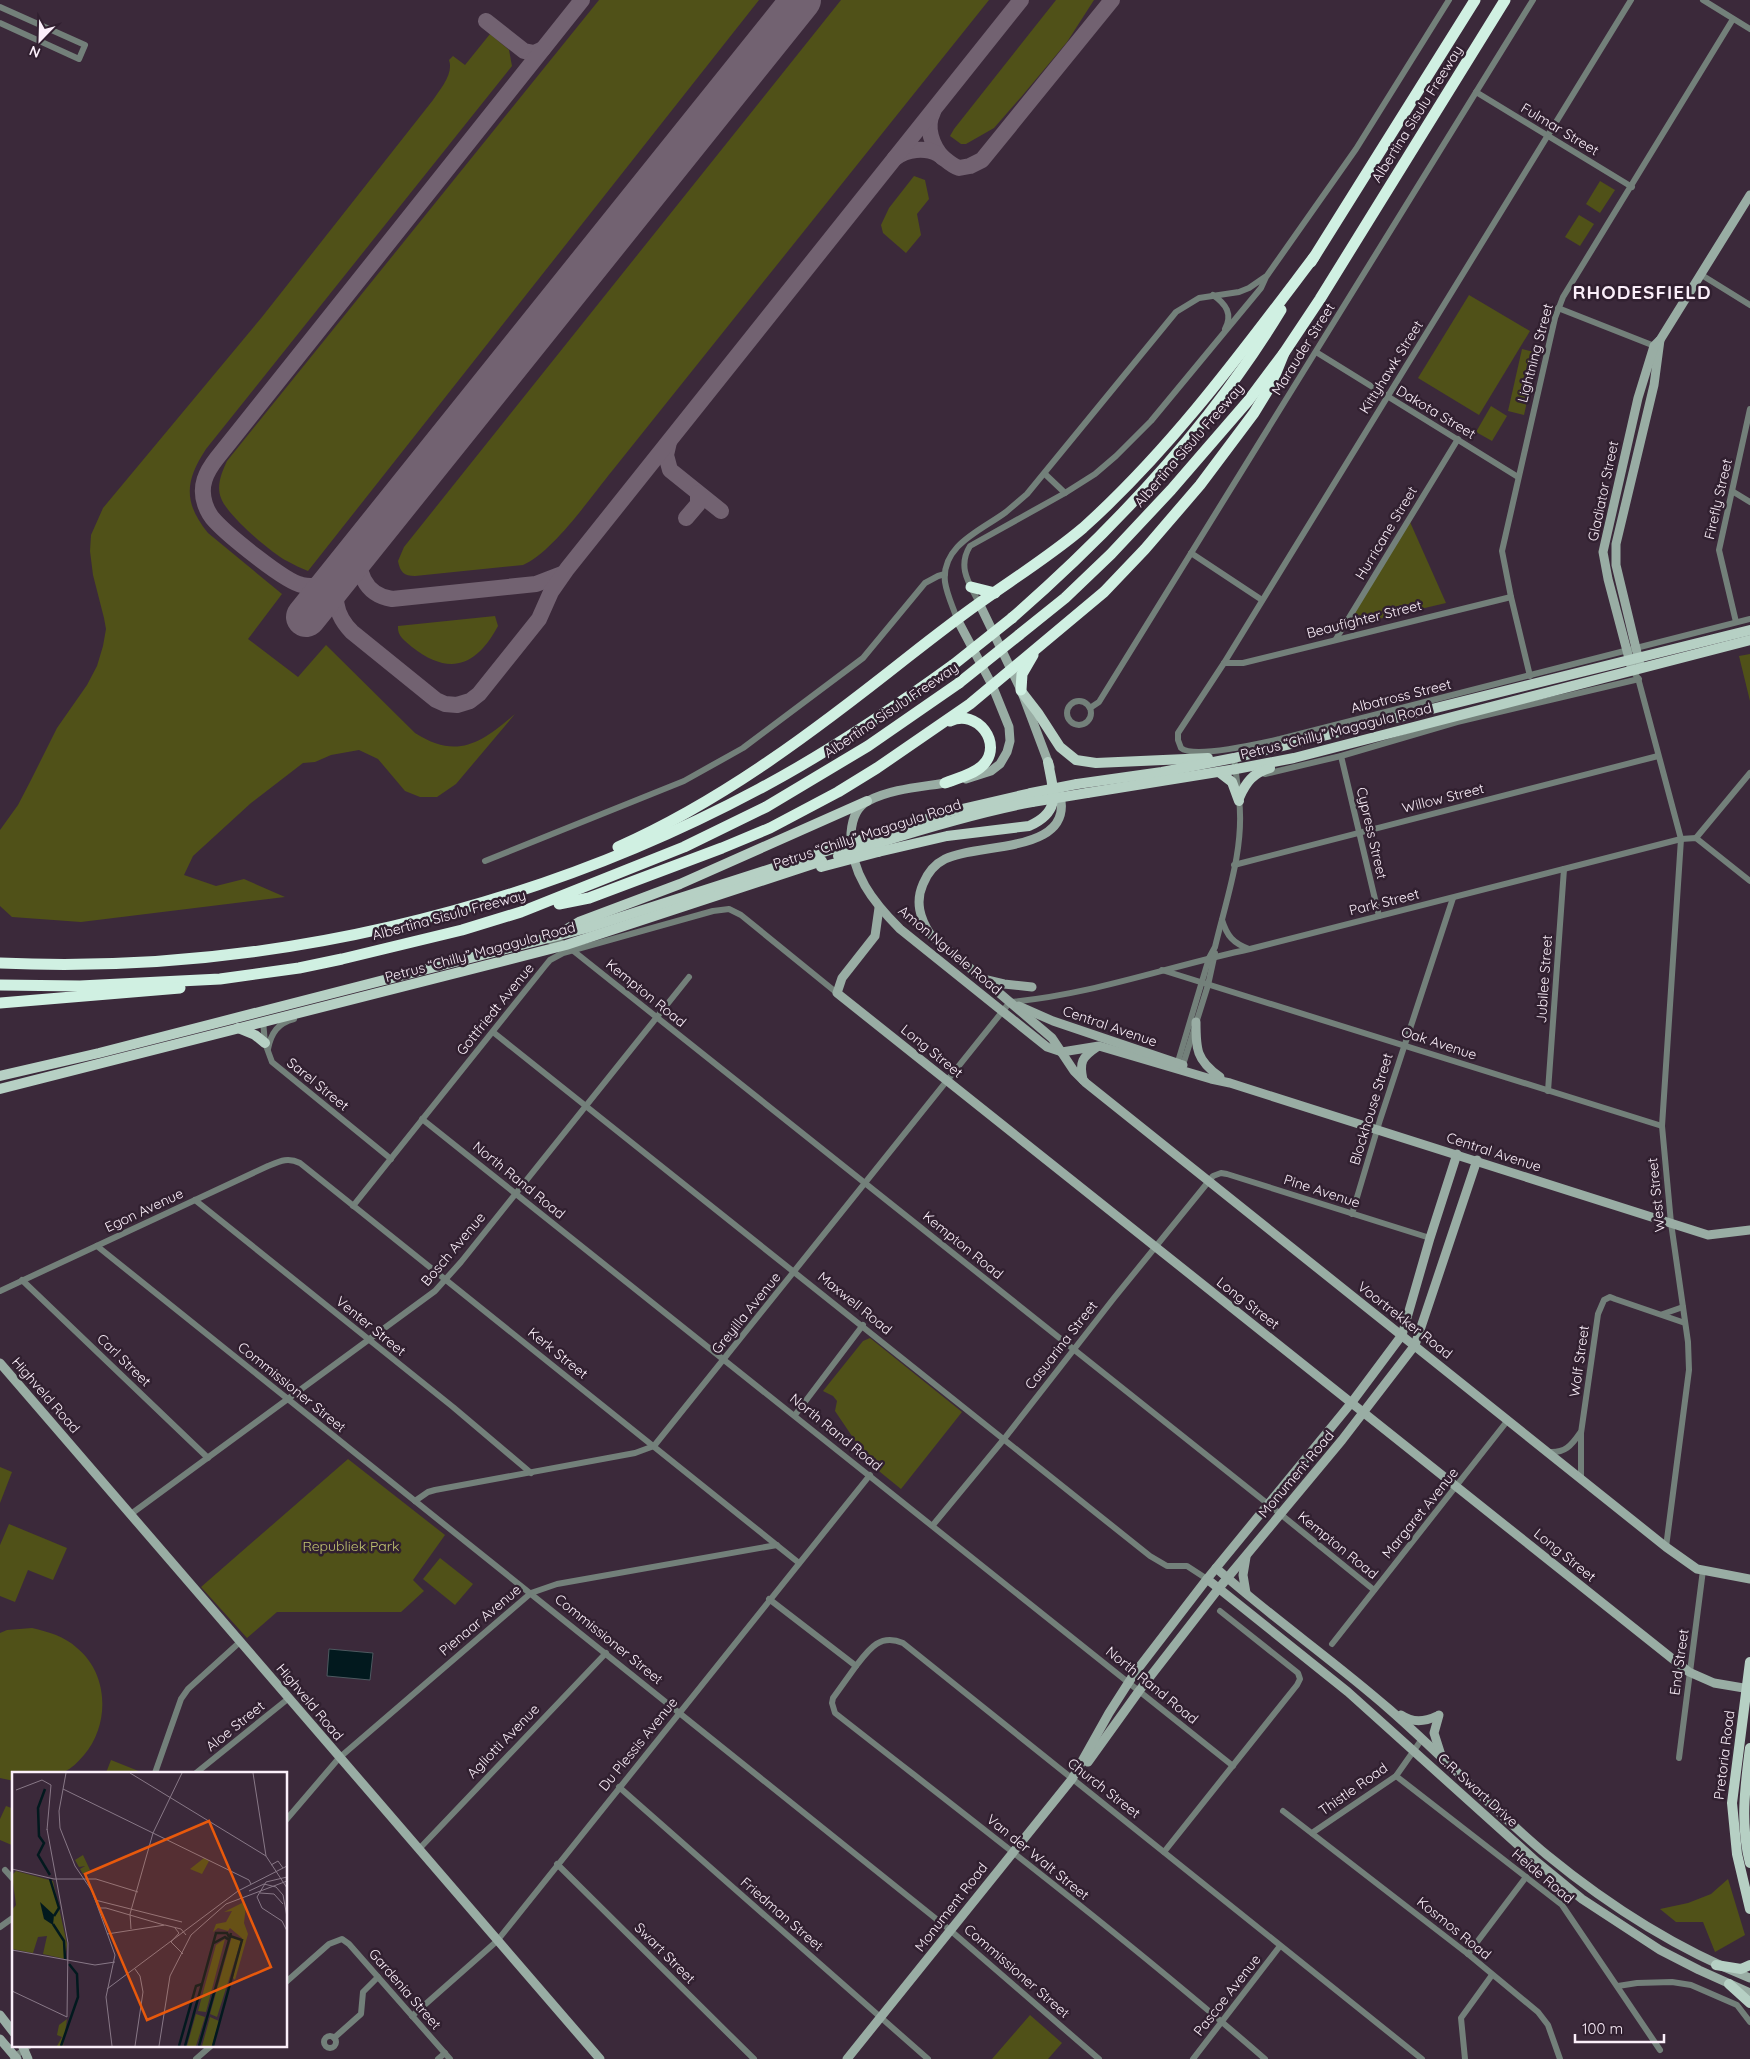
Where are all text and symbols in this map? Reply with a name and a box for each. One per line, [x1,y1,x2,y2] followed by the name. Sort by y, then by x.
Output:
[15,15,65,65] north arrow
[27,42,43,62] text: N
[1367,42,1467,186] street label: Albertina Sisulu Freeway
[1518,99,1602,159] street label: Fulmar Street
[1573,280,1711,304] district label: RHODESFIELD
[1267,299,1339,398] street label: Marauder Street
[1513,301,1557,405] street label: Lightning Street
[1355,317,1427,417] street label: Kittyhawk Street
[1130,379,1248,511] street label: Albertina Sisulu Freeway
[1393,381,1479,443] street label: Dakota Street
[1584,439,1622,543] street label: Gladiator Street
[1700,457,1736,541] street label: Firefly Street
[1351,483,1421,583] street label: Hurricane Street
[1304,596,1424,642] street label: Beaufighter Street
[820,658,962,762] street label: Albertina Sisulu Freeway
[1349,675,1453,717] street label: Albatross Street
[1238,698,1434,764] street label: Petrus “Chilly” Magagula Road
[1400,779,1486,817] street label: Willow Street
[1353,785,1391,881] street label: Cypress Street
[771,795,963,873] street label: Petrus “Chilly” Magagula Road
[1347,885,1421,919] street label: Park Street
[370,886,528,944] street label: Albertina Sisulu Freeway
[895,901,1005,999] street label: Amon Ngulele Road
[383,918,577,986] street label: Petrus “Chilly” Magagula Road
[1532,934,1556,1024] street label: Jubilee Street
[602,955,690,1031] street label: Kempton Road
[452,959,538,1059] street label: Gottfriedt Avenue
[1060,1001,1160,1051] street label: Central Avenue
[897,1020,967,1082] street label: Long Street
[1399,1022,1479,1064] street label: Oak Avenue
[1345,1051,1397,1167] street label: Blockhouse Street
[283,1054,353,1115] street label: Sarel Street
[1444,1128,1544,1176] street label: Central Avenue
[469,1137,569,1223] street label: North Rand Road
[1643,1157,1669,1233] street label: West Street
[1282,1170,1362,1212] street label: Pine Avenue
[102,1184,186,1236] street label: Egon Avenue
[919,1207,1007,1283] street label: Kempton Road
[417,1208,489,1290] street label: Bosch Avenue
[707,1268,785,1358] street label: Greyilla Avenue
[814,1268,896,1338] street label: Maxwell Road
[1213,1273,1283,1333] street label: Long Street
[1354,1277,1456,1363] street label: Voortrekker Road
[332,1292,410,1360] street label: Venter Street
[1021,1297,1101,1393] street label: Casuarina Street
[524,1323,592,1383] street label: Kerk Street
[1565,1324,1593,1398] street label: Wolf Street
[93,1330,155,1390] street label: Carl Street
[234,1338,350,1436] street label: Commissioner Street
[8,1353,84,1437] street label: Highveld Road
[786,1389,886,1475] street label: North Rand Road
[1254,1427,1338,1521] street label: Monument Road
[1378,1464,1462,1562] street label: Margaret Avenue
[1294,1507,1382,1583] street label: Kempton Road
[1530,1524,1600,1586] street label: Long Street
[302,1537,400,1555] park label: Republiek Park
[435,1580,525,1660] street label: Pienaar Avenue
[551,1590,667,1688] street label: Commissioner Street
[1665,1628,1693,1696] street label: End Street
[1102,1642,1202,1728] street label: North Rand Road
[273,1660,347,1744] street label: Highveld Road
[595,1693,681,1795] street label: Du Plessis Avenue
[202,1697,268,1755] street label: Aloe Street
[463,1700,543,1782] street label: Agliotti Avenue
[1710,1709,1738,1801] street label: Pretoria Road
[1434,1749,1522,1831] street label: C.R. Swart Drive
[1064,1754,1144,1822] street label: Church Street
[1315,1759,1391,1819] street label: Thistle Road
[12,1772,288,2046] inset map
[983,1810,1093,1904] street label: Van der Walt Street
[1508,1845,1578,1907] street label: Heide Road
[911,1859,991,1955] street label: Monument Road
[737,1873,827,1955] street label: Friedman Street
[1413,1893,1495,1963] street label: Kosmos Road
[631,1919,700,1988] street label: Swart Street
[960,1920,1074,2022] street label: Commissioner Street
[365,1945,445,2033] street label: Gardenia Street
[1190,1951,1265,2039] street label: Pascoe Avenue
[1575,2012,1664,2044] scale bar
[1582,2019,1623,2038] text: 100 m

